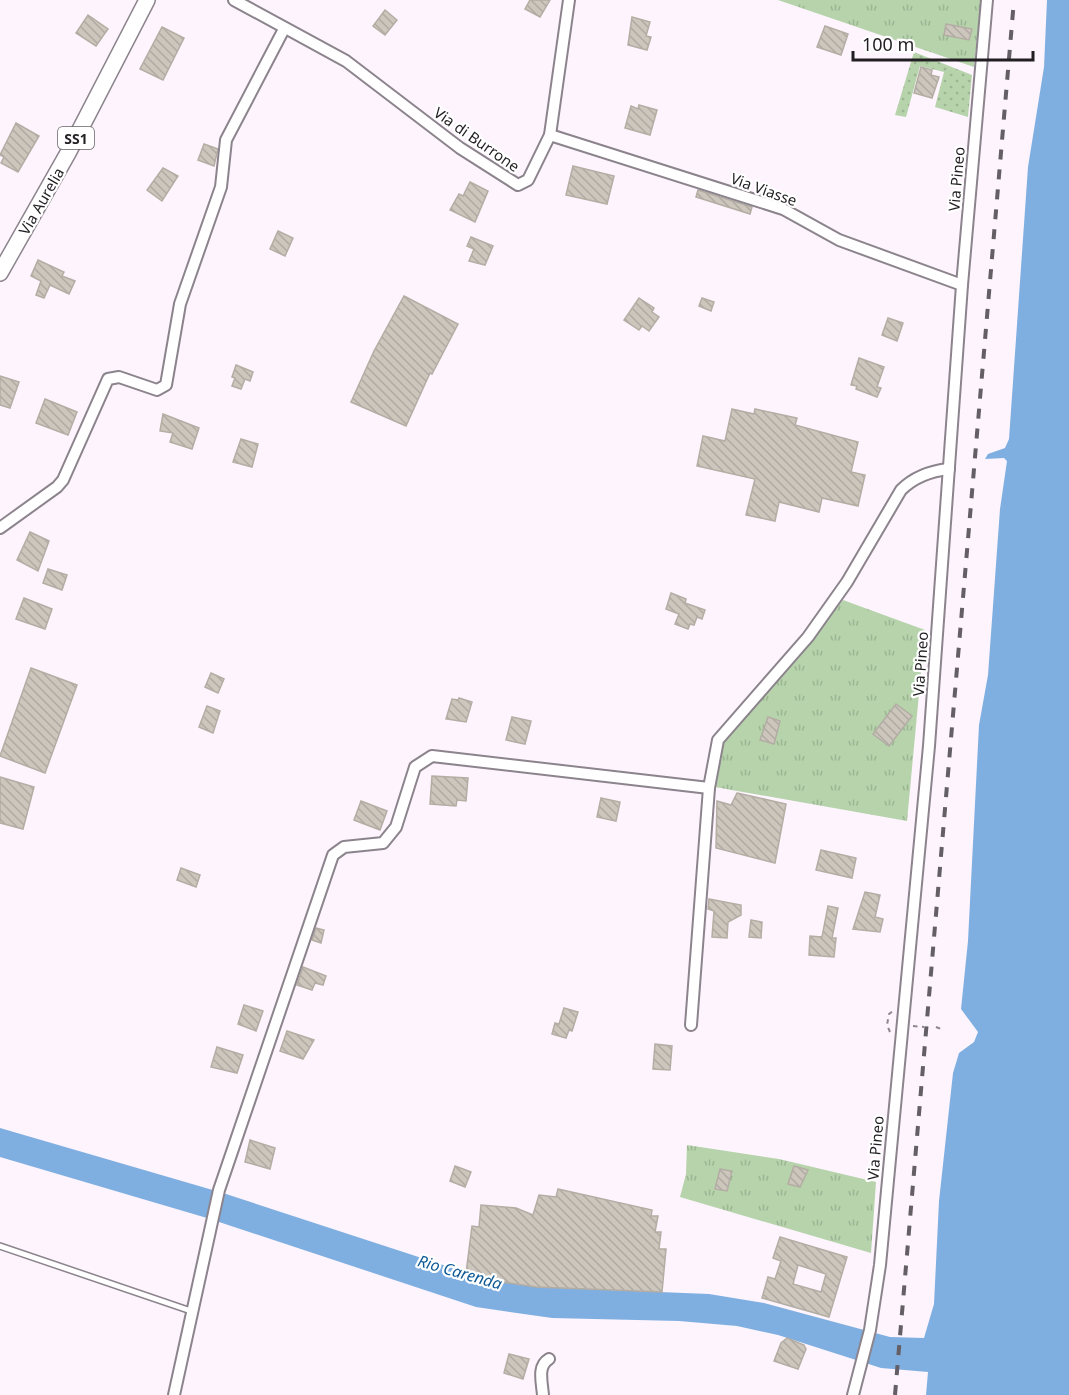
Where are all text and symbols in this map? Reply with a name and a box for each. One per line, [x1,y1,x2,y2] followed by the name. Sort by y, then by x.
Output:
[853,24,1033,62] scale bar
[862,32,914,56] text: 100 m
[430,102,524,176] street label: Via di Burrone
[58,127,94,149] road number: SS1
[943,146,969,212] street label: Via Pineo
[14,164,68,238] street label: Via Aurelia
[728,168,800,210] street label: Via Viasse
[908,631,932,697] street label: Via Pineo
[862,1115,888,1181] street label: Via Pineo
[415,1249,505,1295] water label: Rio Carenda

